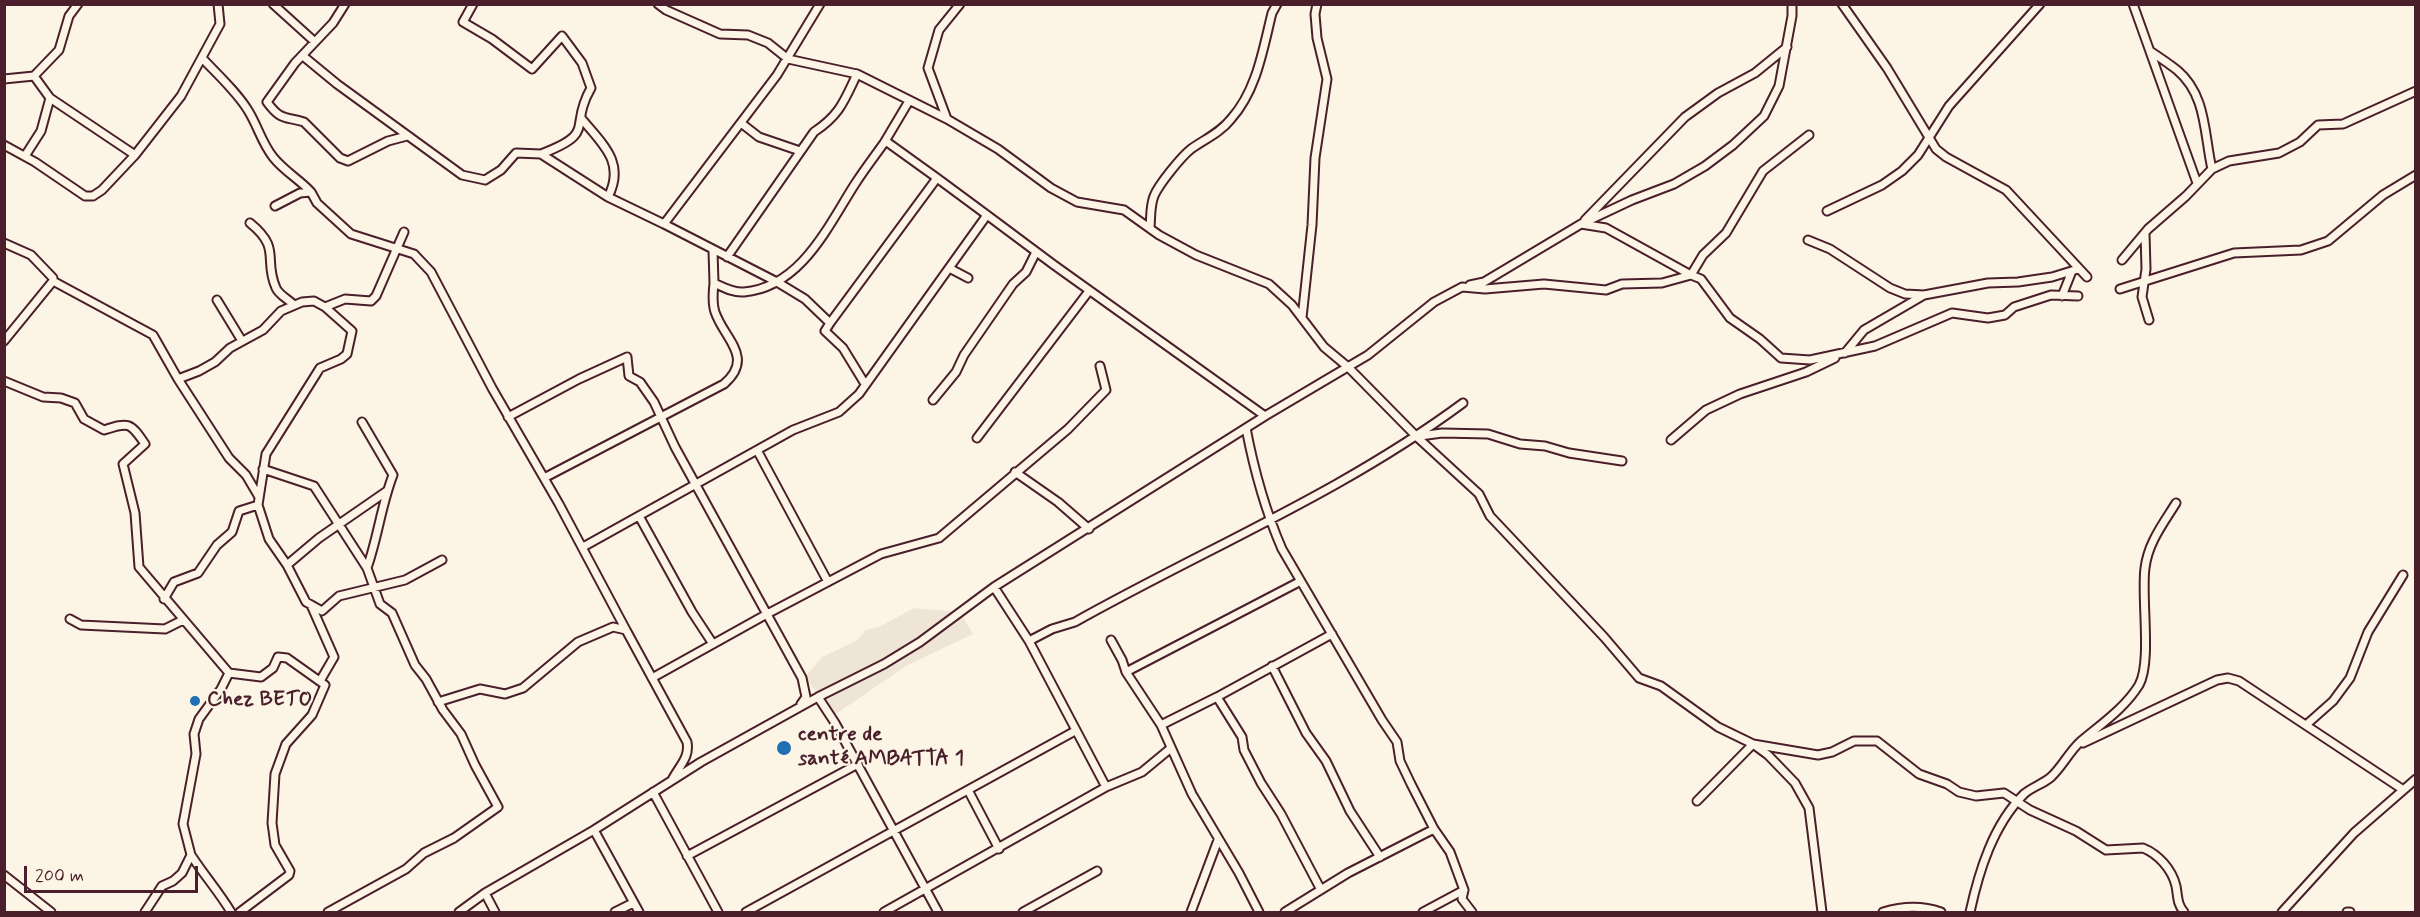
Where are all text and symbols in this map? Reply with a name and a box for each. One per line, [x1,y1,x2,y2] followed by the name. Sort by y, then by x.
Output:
[207,688,312,714] place label: Chez BETO
[188,694,202,708] marker: Chez BETO
[798,723,964,773] place label: centre de santé AMBATTA 1
[775,739,793,757] marker: centre de santé AMBATTA 1
[27,854,201,892] scale bar
[35,864,84,888] text: 200 m

